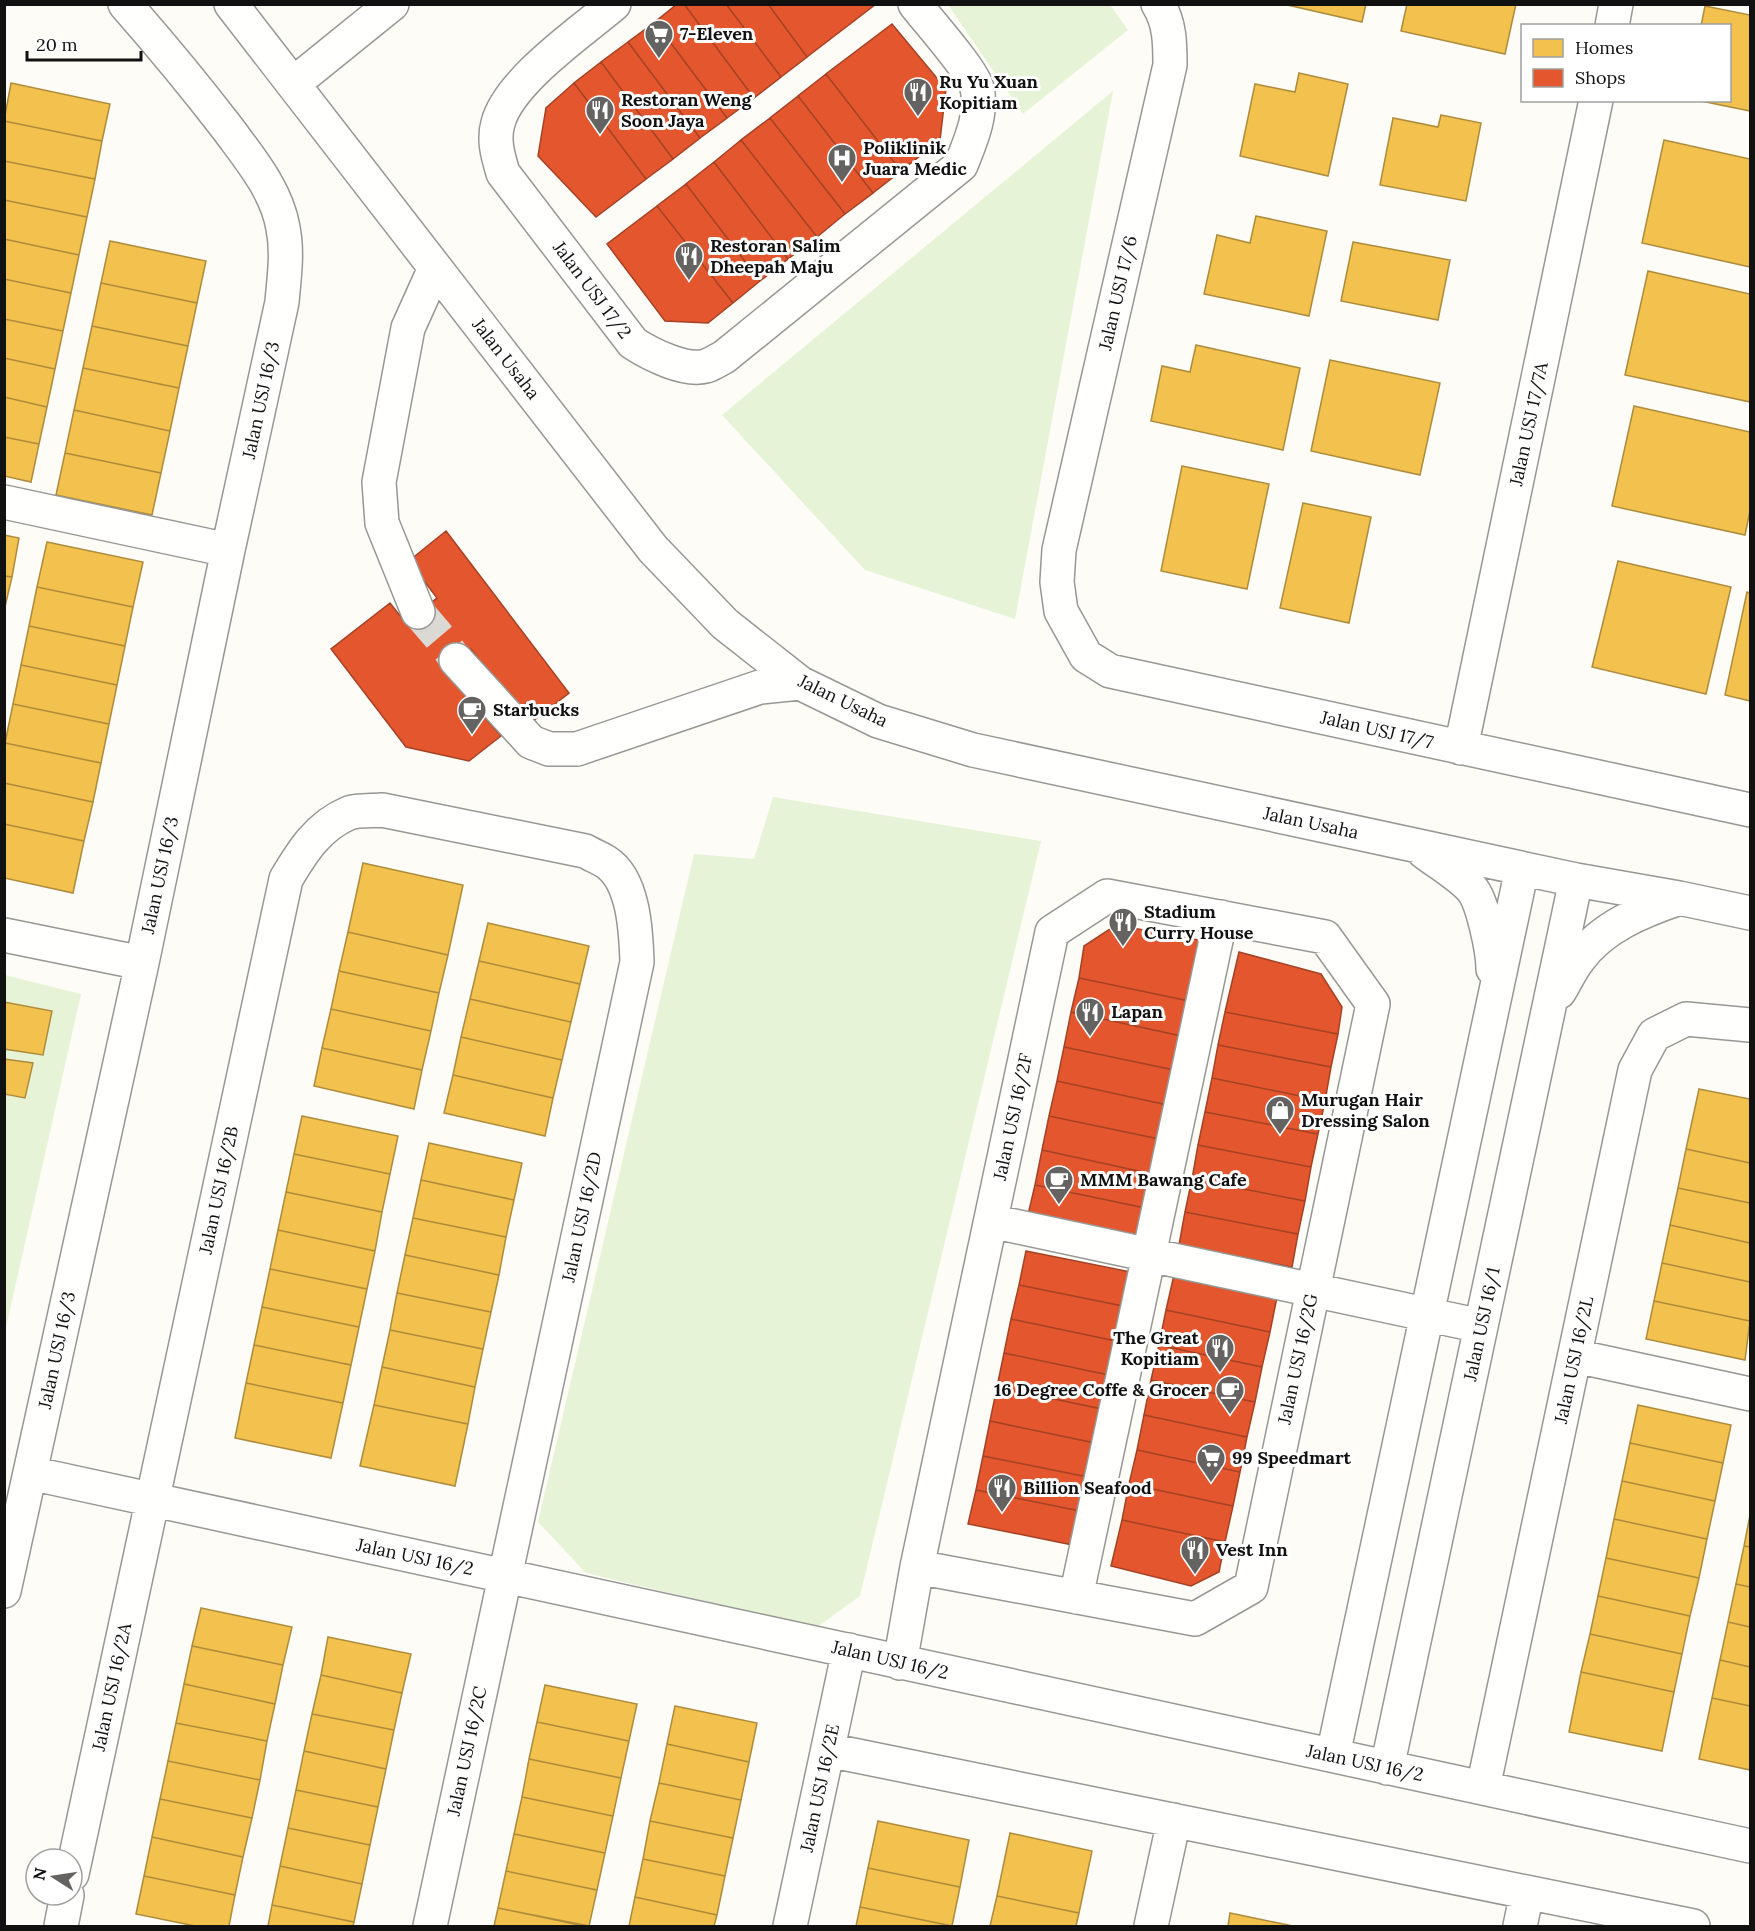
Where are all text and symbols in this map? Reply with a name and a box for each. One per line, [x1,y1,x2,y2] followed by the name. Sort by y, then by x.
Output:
[643,18,675,60] supermarket icon: 7-Eleven
[680,22,754,45] place label: 7-Eleven
[27,24,141,62] scale bar
[1521,24,1731,102] legend
[36,33,78,56] text: 20 m
[1575,36,1633,59] text: Homes
[1575,66,1626,89] text: Shops
[939,70,1039,114] place label: Ru Yu Xuan Kopitiam
[902,76,934,118] restaurant icon: Ru Yu Xuan Kopitiam
[621,88,753,132] place label: Restoran Weng Soon Jaya
[584,94,616,136] restaurant icon: Restoran Weng Soon Jaya
[863,136,967,180] place label: Poliklinik Juara Medic
[826,142,858,184] hospital icon: Poliklinik Juara Medic
[1093,233,1142,353] street label: Jalan USJ 17/6
[710,234,841,278] place label: Restoran Salim Dheepah Maju
[548,236,637,343] street label: Jalan USJ 17/2
[673,240,705,282] restaurant icon: Restoran Salim Dheepah Maju
[467,313,545,404] street label: Jalan Usaha
[237,339,284,462] street label: Jalan USJ 16/3
[1504,359,1553,489] street label: Jalan USJ 17/7A
[794,669,892,732] street label: Jalan Usaha
[456,694,488,736] cafe icon: Starbucks
[493,698,579,721] place label: Starbucks
[1318,705,1436,754] street label: Jalan USJ 17/7
[1260,801,1361,844] street label: Jalan Usaha
[136,814,183,937] street label: Jalan USJ 16/3
[1144,900,1254,944] place label: Stadium Curry House
[1107,906,1139,948] restaurant icon: Stadium Curry House
[1074,996,1106,1038] restaurant icon: Lapan
[1111,1000,1164,1023] place label: Lapan
[988,1051,1037,1183] street label: Jalan USJ 16/2F
[1301,1088,1430,1132] place label: Murugan Hair Dressing Salon
[1264,1094,1296,1136] shop icon: Murugan Hair Dressing Salon
[194,1124,243,1257] street label: Jalan USJ 16/2B
[556,1150,607,1285] street label: Jalan USJ 16/2D
[1043,1164,1075,1206] cafe icon: MMM Bawang Cafe
[1080,1168,1247,1191] place label: MMM Bawang Cafe
[1458,1265,1505,1384] street label: Jalan USJ 16/1
[33,1289,80,1412] street label: Jalan USJ 16/3
[1272,1291,1323,1427] street label: Jalan USJ 16/2G
[1549,1294,1598,1427] street label: Jalan USJ 16/2L
[1113,1326,1200,1370] place label: The Great Kopitiam
[1204,1332,1236,1374] restaurant icon: The Great Kopitiam
[1214,1374,1246,1416] cafe icon: 16 Degree Coffe & Grocer
[994,1378,1209,1401] place label: 16 Degree Coffe & Grocer
[1195,1442,1227,1484] supermarket icon: 99 Speedmart
[1232,1446,1352,1469] place label: 99 Speedmart
[986,1472,1018,1514] restaurant icon: Billion Seafood
[1023,1476,1152,1499] place label: Billion Seafood
[353,1533,476,1580] street label: Jalan USJ 16/2
[1179,1534,1211,1576] restaurant icon: Vest Inn
[1216,1538,1288,1561] place label: Vest Inn
[87,1620,136,1754] street label: Jalan USJ 16/2A
[829,1635,951,1684] street label: Jalan USJ 16/2
[441,1684,492,1819] street label: Jalan USJ 16/2C
[795,1722,844,1855] street label: Jalan USJ 16/2E
[1303,1739,1426,1786] street label: Jalan USJ 16/2
[24,1847,84,1907] north arrow
[28,1866,50,1882] text: N

